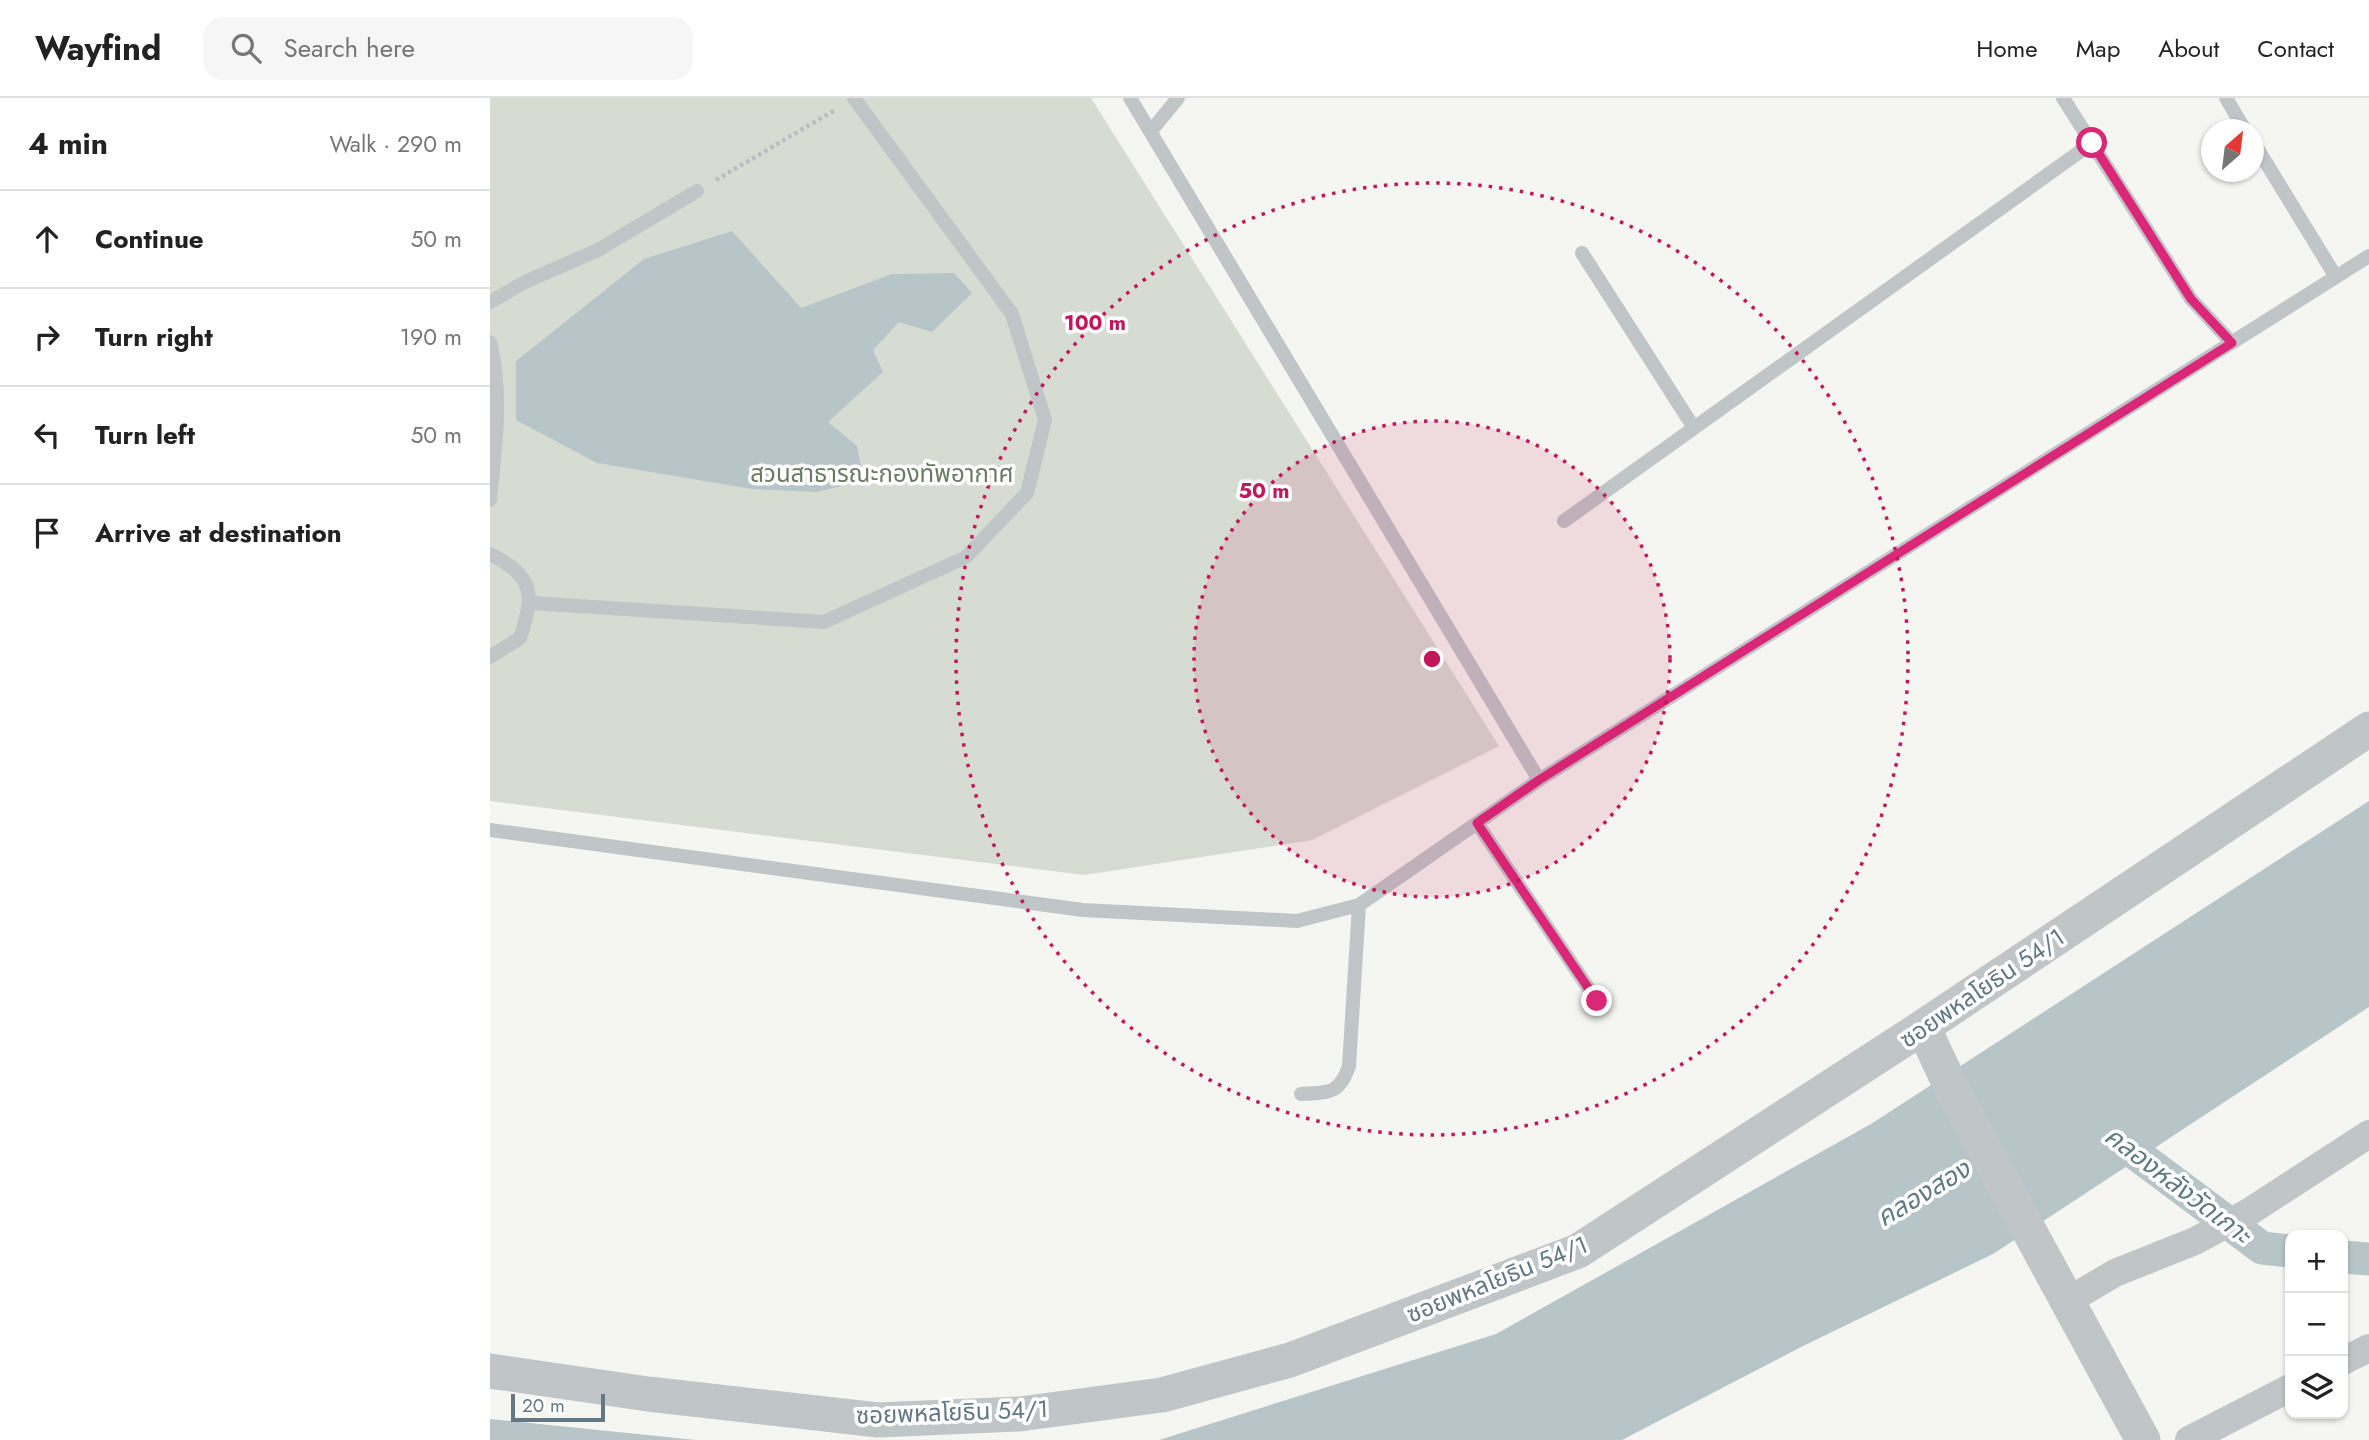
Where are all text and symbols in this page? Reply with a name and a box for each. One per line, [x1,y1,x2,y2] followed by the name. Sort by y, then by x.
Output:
[203,17,693,80] search box
[35,25,161,72] text: Wayfind
[227,29,265,67] icon: search
[283,29,415,67] text: Search here
[1976,31,2038,66] text: Home
[2076,31,2120,66] text: Map
[2158,31,2219,66] text: About
[2257,31,2334,66] text: Contact
[2201,119,2264,182] north arrow
[28,122,108,165] text: 4 min
[329,127,462,161] text: Walk · 290 m
[2076,127,2107,158] route start
[28,220,66,258] icon: ahead
[95,220,204,258] text: Continue
[410,222,462,256] text: 50 m
[1064,308,1126,338] text: 100 m
[28,318,66,356] icon: right
[95,318,213,356] text: Turn right
[400,320,462,354] text: 190 m
[28,416,66,454] icon: left
[95,416,195,454] text: Turn left
[410,418,462,452] text: 50 m
[750,456,1014,491] park label: สวนสาธารณะกองทัพอากาศ
[1239,476,1289,506] text: 50 m
[28,514,66,552] icon: arrive
[95,514,342,552] text: Arrive at destination
[1420,647,1444,671] centre of rings
[1892,920,2072,1056] street label: ซอยพหลโยธิน 54/1
[1581,985,1612,1016] route end
[2097,1117,2261,1254] water label: คลองหลังวัดเกาะ
[1869,1150,1978,1236] water label: คลองสอง
[1401,1227,1593,1331] street label: ซอยพหลโยธิน 54/1
[2285,1230,2348,1419] map controls
[2285,1230,2348,1293] button: +
[2285,1293,2348,1356] button: −
[2285,1356,2348,1419] button: layers
[511,1391,606,1423] scale bar
[855,1391,1049,1433] street label: ซอยพหลโยธิน 54/1
[522,1392,565,1419] text: 20 m

